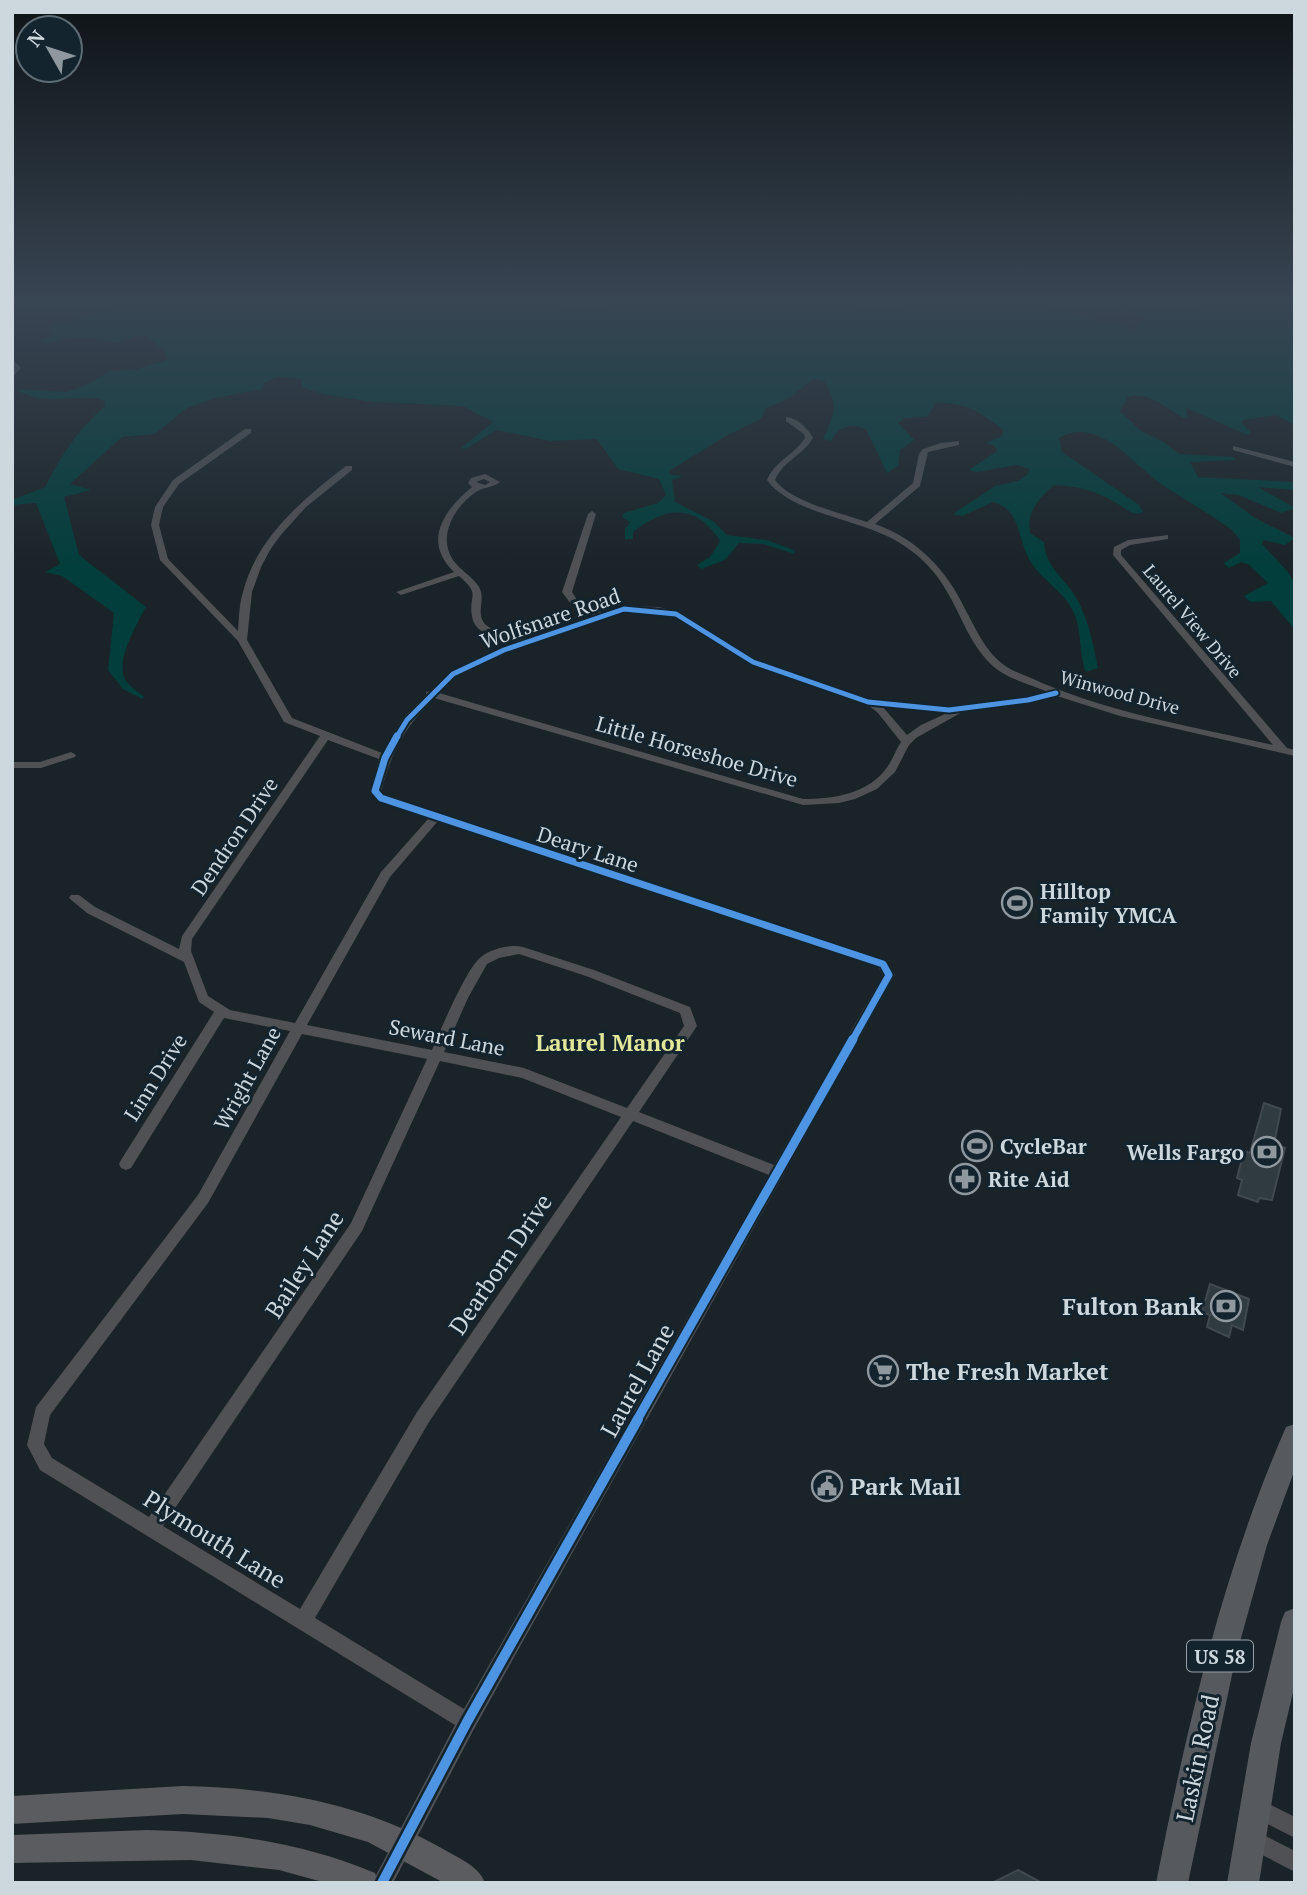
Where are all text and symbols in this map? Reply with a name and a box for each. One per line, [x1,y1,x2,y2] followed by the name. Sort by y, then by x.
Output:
[14,14,84,84] north arrow
[21,24,50,51] text: N
[1138,559,1248,683] street label: Laurel View Drive
[476,581,624,655] street label: Wolfsnare Road
[1057,664,1183,720] street label: Winwood Drive
[593,709,801,793] street label: Little Horseshoe Drive
[184,771,284,901] street label: Dendron Drive
[534,819,642,879] street label: Deary Lane
[1040,877,1177,929] place label: Hilltop Family YMCA
[1000,886,1034,920] sports icon: Hilltop Family YMCA
[387,1012,507,1062] street label: Seward Lane
[207,1021,287,1135] street label: Wright Lane
[535,1027,685,1058] district label: Laurel Manor
[117,1028,193,1126] street label: Linn Drive
[960,1129,994,1163] sports icon: CycleBar
[1000,1132,1087,1160] place label: CycleBar
[1250,1135,1284,1169] bank icon: Wells Fargo
[1126,1138,1244,1166] place label: Wells Fargo
[948,1162,982,1196] pharmacy icon: Rite Aid
[988,1165,1070,1193] place label: Rite Aid
[441,1187,559,1341] street label: Dearborn Drive
[257,1204,351,1324] street label: Bailey Lane
[1209,1289,1243,1323] bank icon: Fulton Bank
[1062,1290,1203,1322] place label: Fulton Bank
[593,1318,681,1442] street label: Laurel Lane
[866,1354,900,1388] supermarket icon: The Fresh Market
[906,1355,1109,1387] place label: The Fresh Market
[810,1469,844,1503] public building icon: Park Mail
[850,1470,961,1502] place label: Park Mail
[138,1483,292,1595] street label: Plymouth Lane
[1187,1640,1253,1672] road number: US 58
[1168,1692,1226,1824] street label: Laskin Road

